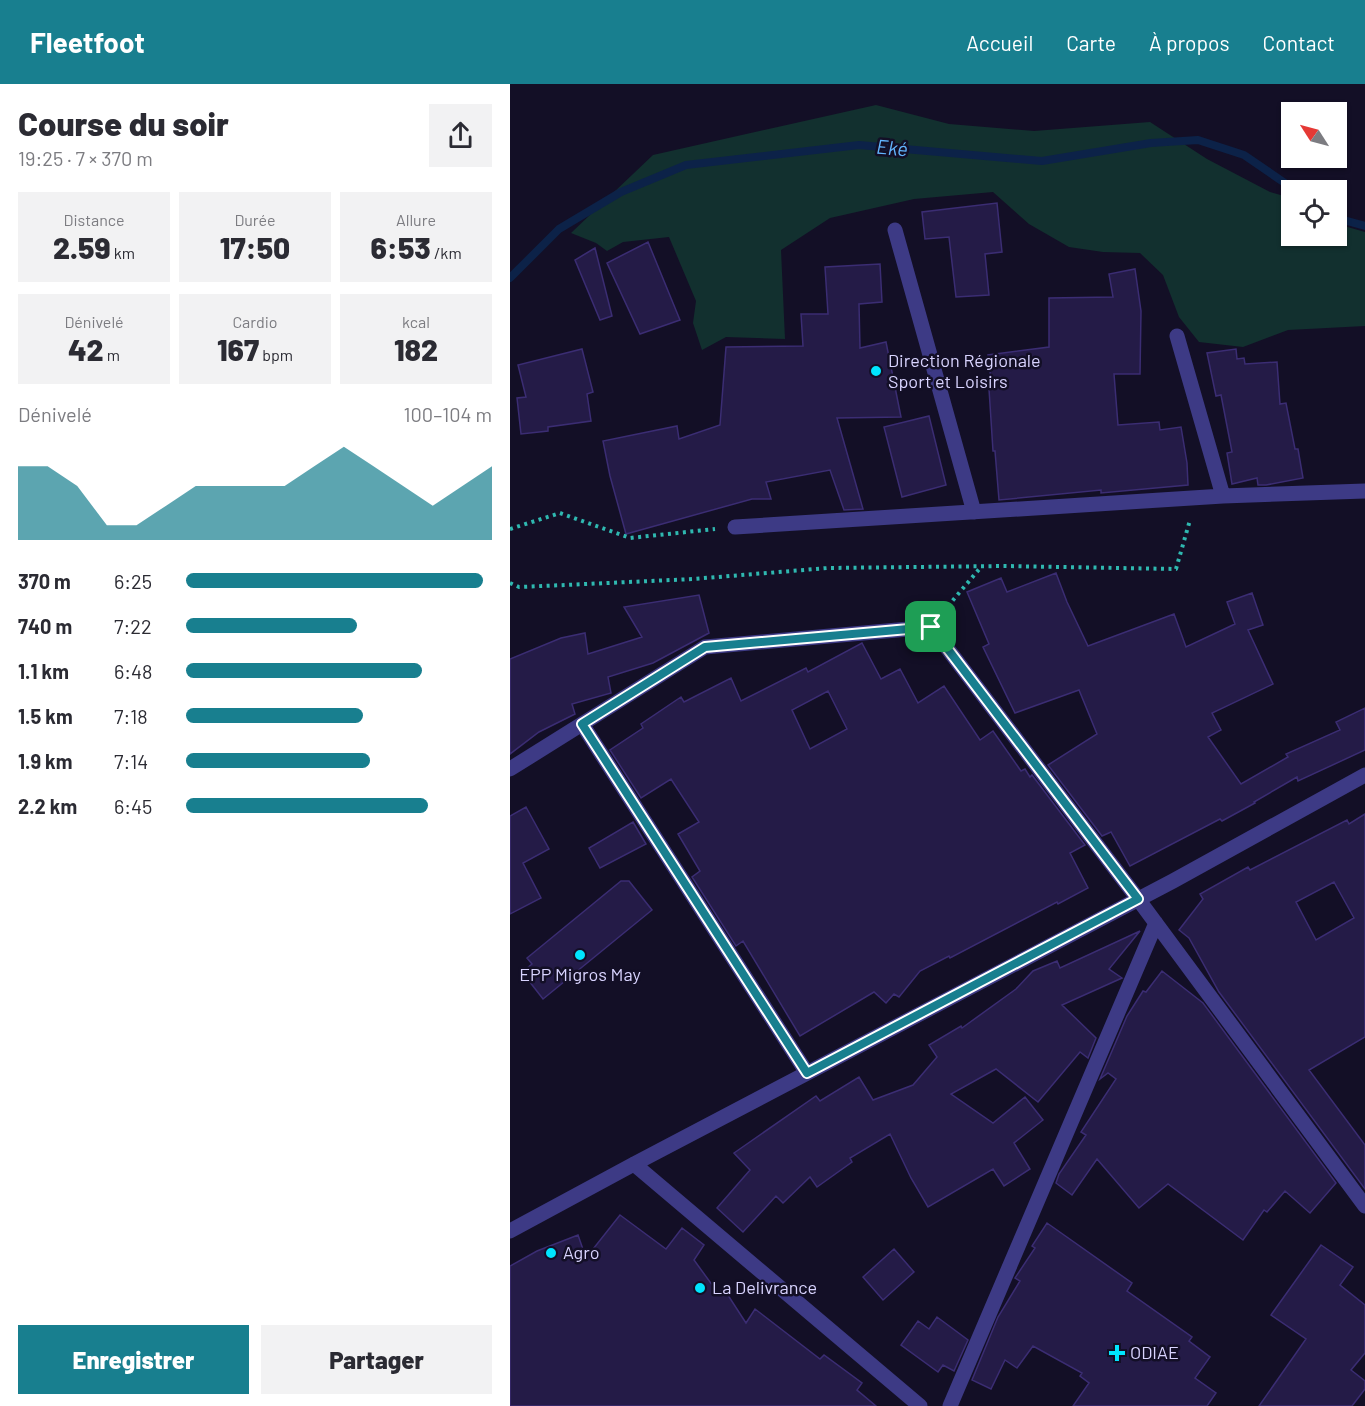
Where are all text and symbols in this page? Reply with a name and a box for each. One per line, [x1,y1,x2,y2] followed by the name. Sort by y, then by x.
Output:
[30,25,145,59] text: Fleetfoot
[966,30,1033,55] text: Accueil
[1066,30,1116,55] text: Carte
[1149,30,1230,55] text: À propos
[1263,30,1335,55] text: Contact
[1281,102,1347,168] north arrow
[1281,102,1347,246] map controls
[18,103,229,143] text: Course du soir
[429,104,492,167] button: share
[875,134,909,160] water label: Eké
[18,146,153,170] text: 19:25 · 7 × 370 m
[1281,180,1347,246] button: locate
[64,210,124,229] text: Distance
[234,210,276,229] text: Durée
[396,210,436,229] text: Allure
[53,229,111,265] text: 2.59
[220,229,290,265] text: 17:50
[370,229,431,265] text: 6:53
[111,243,135,262] text: km
[431,243,462,262] text: /km
[64,312,124,331] text: Dénivelé
[232,312,278,331] text: Cardio
[402,312,430,331] text: kcal
[68,331,104,367] text: 42
[217,331,259,367] text: 167
[394,331,438,367] text: 182
[104,345,120,364] text: m
[259,345,293,364] text: bpm
[888,349,1041,392] place label: Direction Régionale Sport et Loisirs
[869,364,883,378] marker: Direction Régionale Sport et Loisirs
[18,402,92,426] text: Dénivelé
[404,402,492,426] text: 100–104 m
[18,569,71,593] text: 370 m
[114,569,152,593] text: 6:25
[905,601,956,652] pin
[914,610,947,643] icon: arrive
[18,614,72,638] text: 740 m
[114,614,152,638] text: 7:22
[18,659,69,683] text: 1.1 km
[114,659,153,683] text: 6:48
[18,704,73,728] text: 1.5 km
[114,704,148,728] text: 7:18
[18,749,72,773] text: 1.9 km
[114,749,148,773] text: 7:14
[18,794,77,818] text: 2.2 km
[114,794,152,818] text: 6:45
[573,948,587,962] marker: EPP Migros May
[519,963,641,985] place label: EPP Migros May
[563,1241,599,1263] place label: Agro
[544,1246,558,1260] marker: Agro
[712,1276,817,1298] place label: La Delivrance
[693,1281,707,1295] marker: La Delivrance
[18,1325,249,1394] button: Enregistrer
[261,1325,492,1394] button: Partager
[1130,1341,1179,1363] place label: ODIAE
[1108,1344,1126,1362] marker: ODIAE

